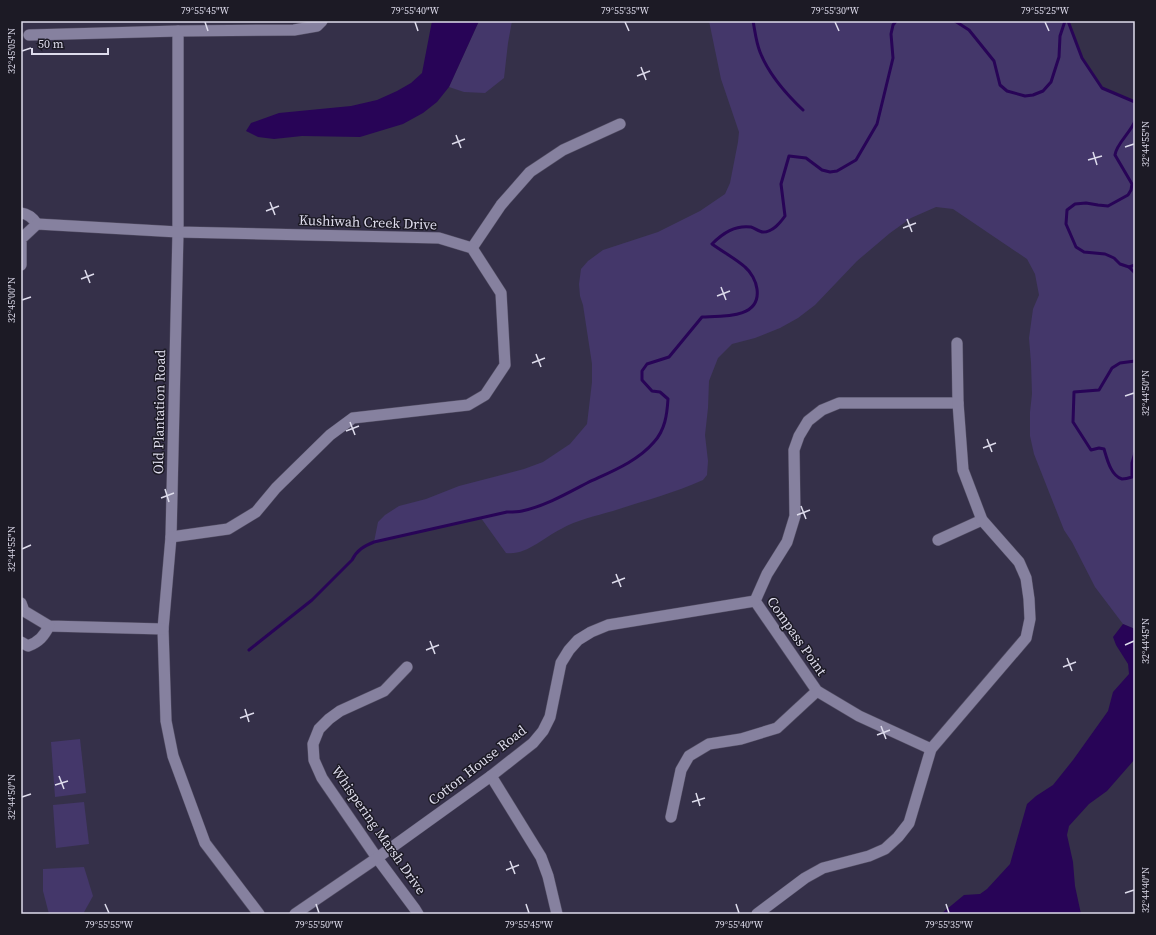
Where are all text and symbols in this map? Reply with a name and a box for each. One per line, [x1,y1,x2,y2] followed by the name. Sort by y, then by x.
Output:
[181,4,230,17] text: 79°55'45"W
[391,4,440,17] text: 79°55'40"W
[601,4,650,17] text: 79°55'35"W
[811,4,860,17] text: 79°55'30"W
[1021,4,1070,17] text: 79°55'25"W
[5,28,18,74] text: 32°45'05"N
[32,30,108,56] scale bar
[38,36,64,52] text: 50 m
[1139,121,1152,167] text: 32°44'55"N
[299,210,437,234] street label: Kushiwah Creek Drive
[5,277,18,323] text: 32°45'00"N
[148,349,170,474] street label: Old Plantation Road
[1139,370,1152,416] text: 32°44'50"N
[5,526,18,572] text: 32°44'55"N
[762,592,832,680] street label: Compass Point
[1139,618,1152,664] text: 32°44'45"N
[424,720,530,810] street label: Cotton House Road
[327,762,431,898] street label: Whispering Marsh Drive
[5,774,18,820] text: 32°44'50"N
[1139,867,1152,913] text: 32°44'40"N
[85,918,134,931] text: 79°55'55"W
[295,918,344,931] text: 79°55'50"W
[505,918,554,931] text: 79°55'45"W
[715,918,764,931] text: 79°55'40"W
[925,918,974,931] text: 79°55'35"W

